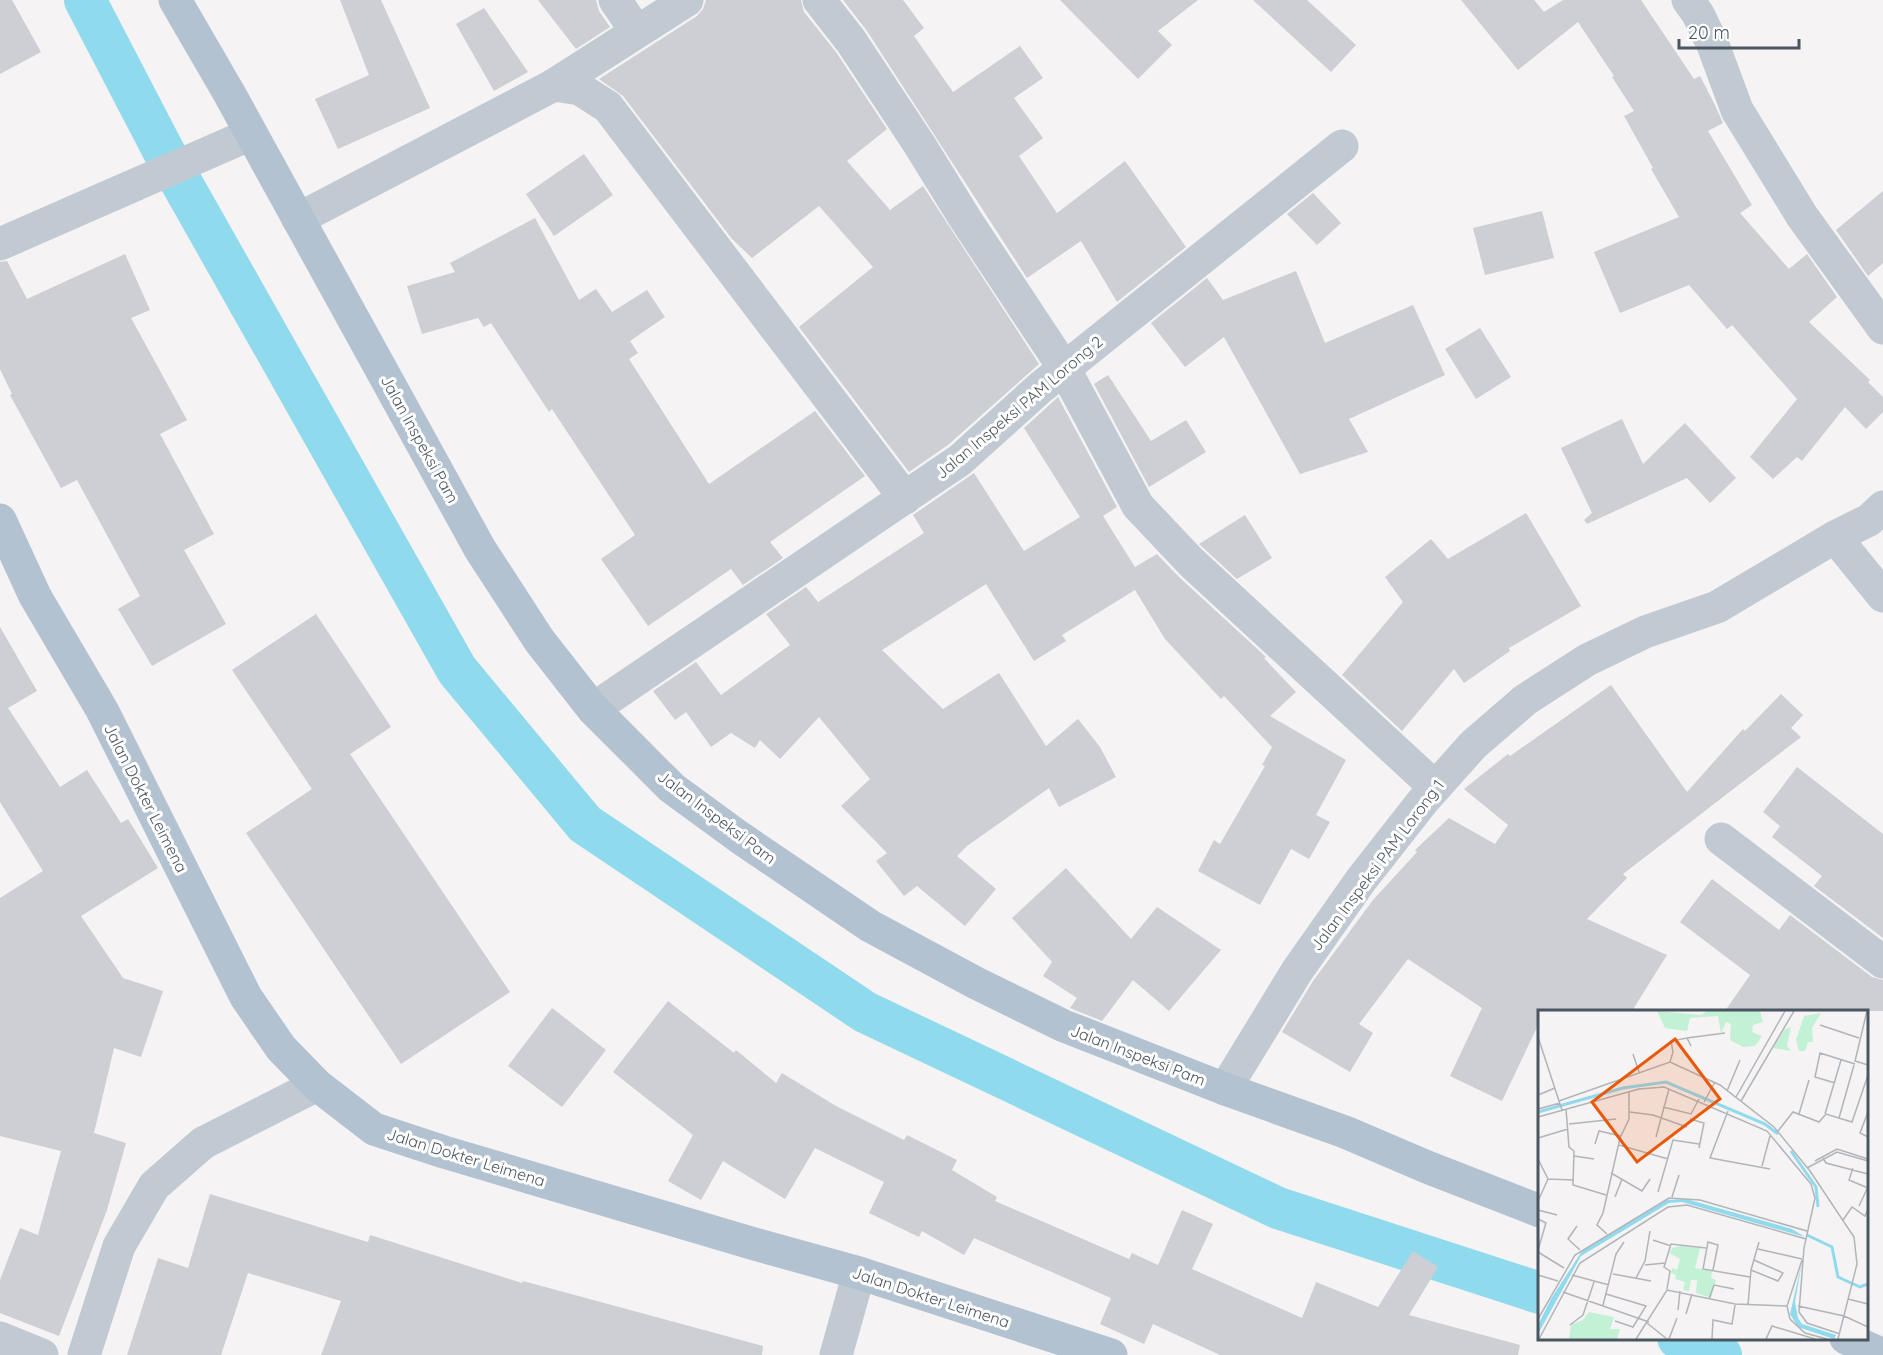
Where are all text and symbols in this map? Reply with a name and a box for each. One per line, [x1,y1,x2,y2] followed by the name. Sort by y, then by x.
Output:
[1679,12,1799,50] scale bar
[1688,21,1730,44] text: 20 m
[931,331,1107,483] street label: Jalan Inspeksi PAM Lorong 2
[377,372,463,506] street label: Jalan Inspeksi Pam
[100,720,192,876] street label: Jalan Dokter Leimena
[654,766,780,868] street label: Jalan Inspeksi Pam
[1306,775,1448,955] street label: Jalan Inspeksi PAM Lorong 1
[1538,1010,1868,1340] inset map
[1068,1020,1208,1090] street label: Jalan Inspeksi Pam
[385,1123,547,1191] street label: Jalan Dokter Leimena
[850,1262,1012,1332] street label: Jalan Dokter Leimena

